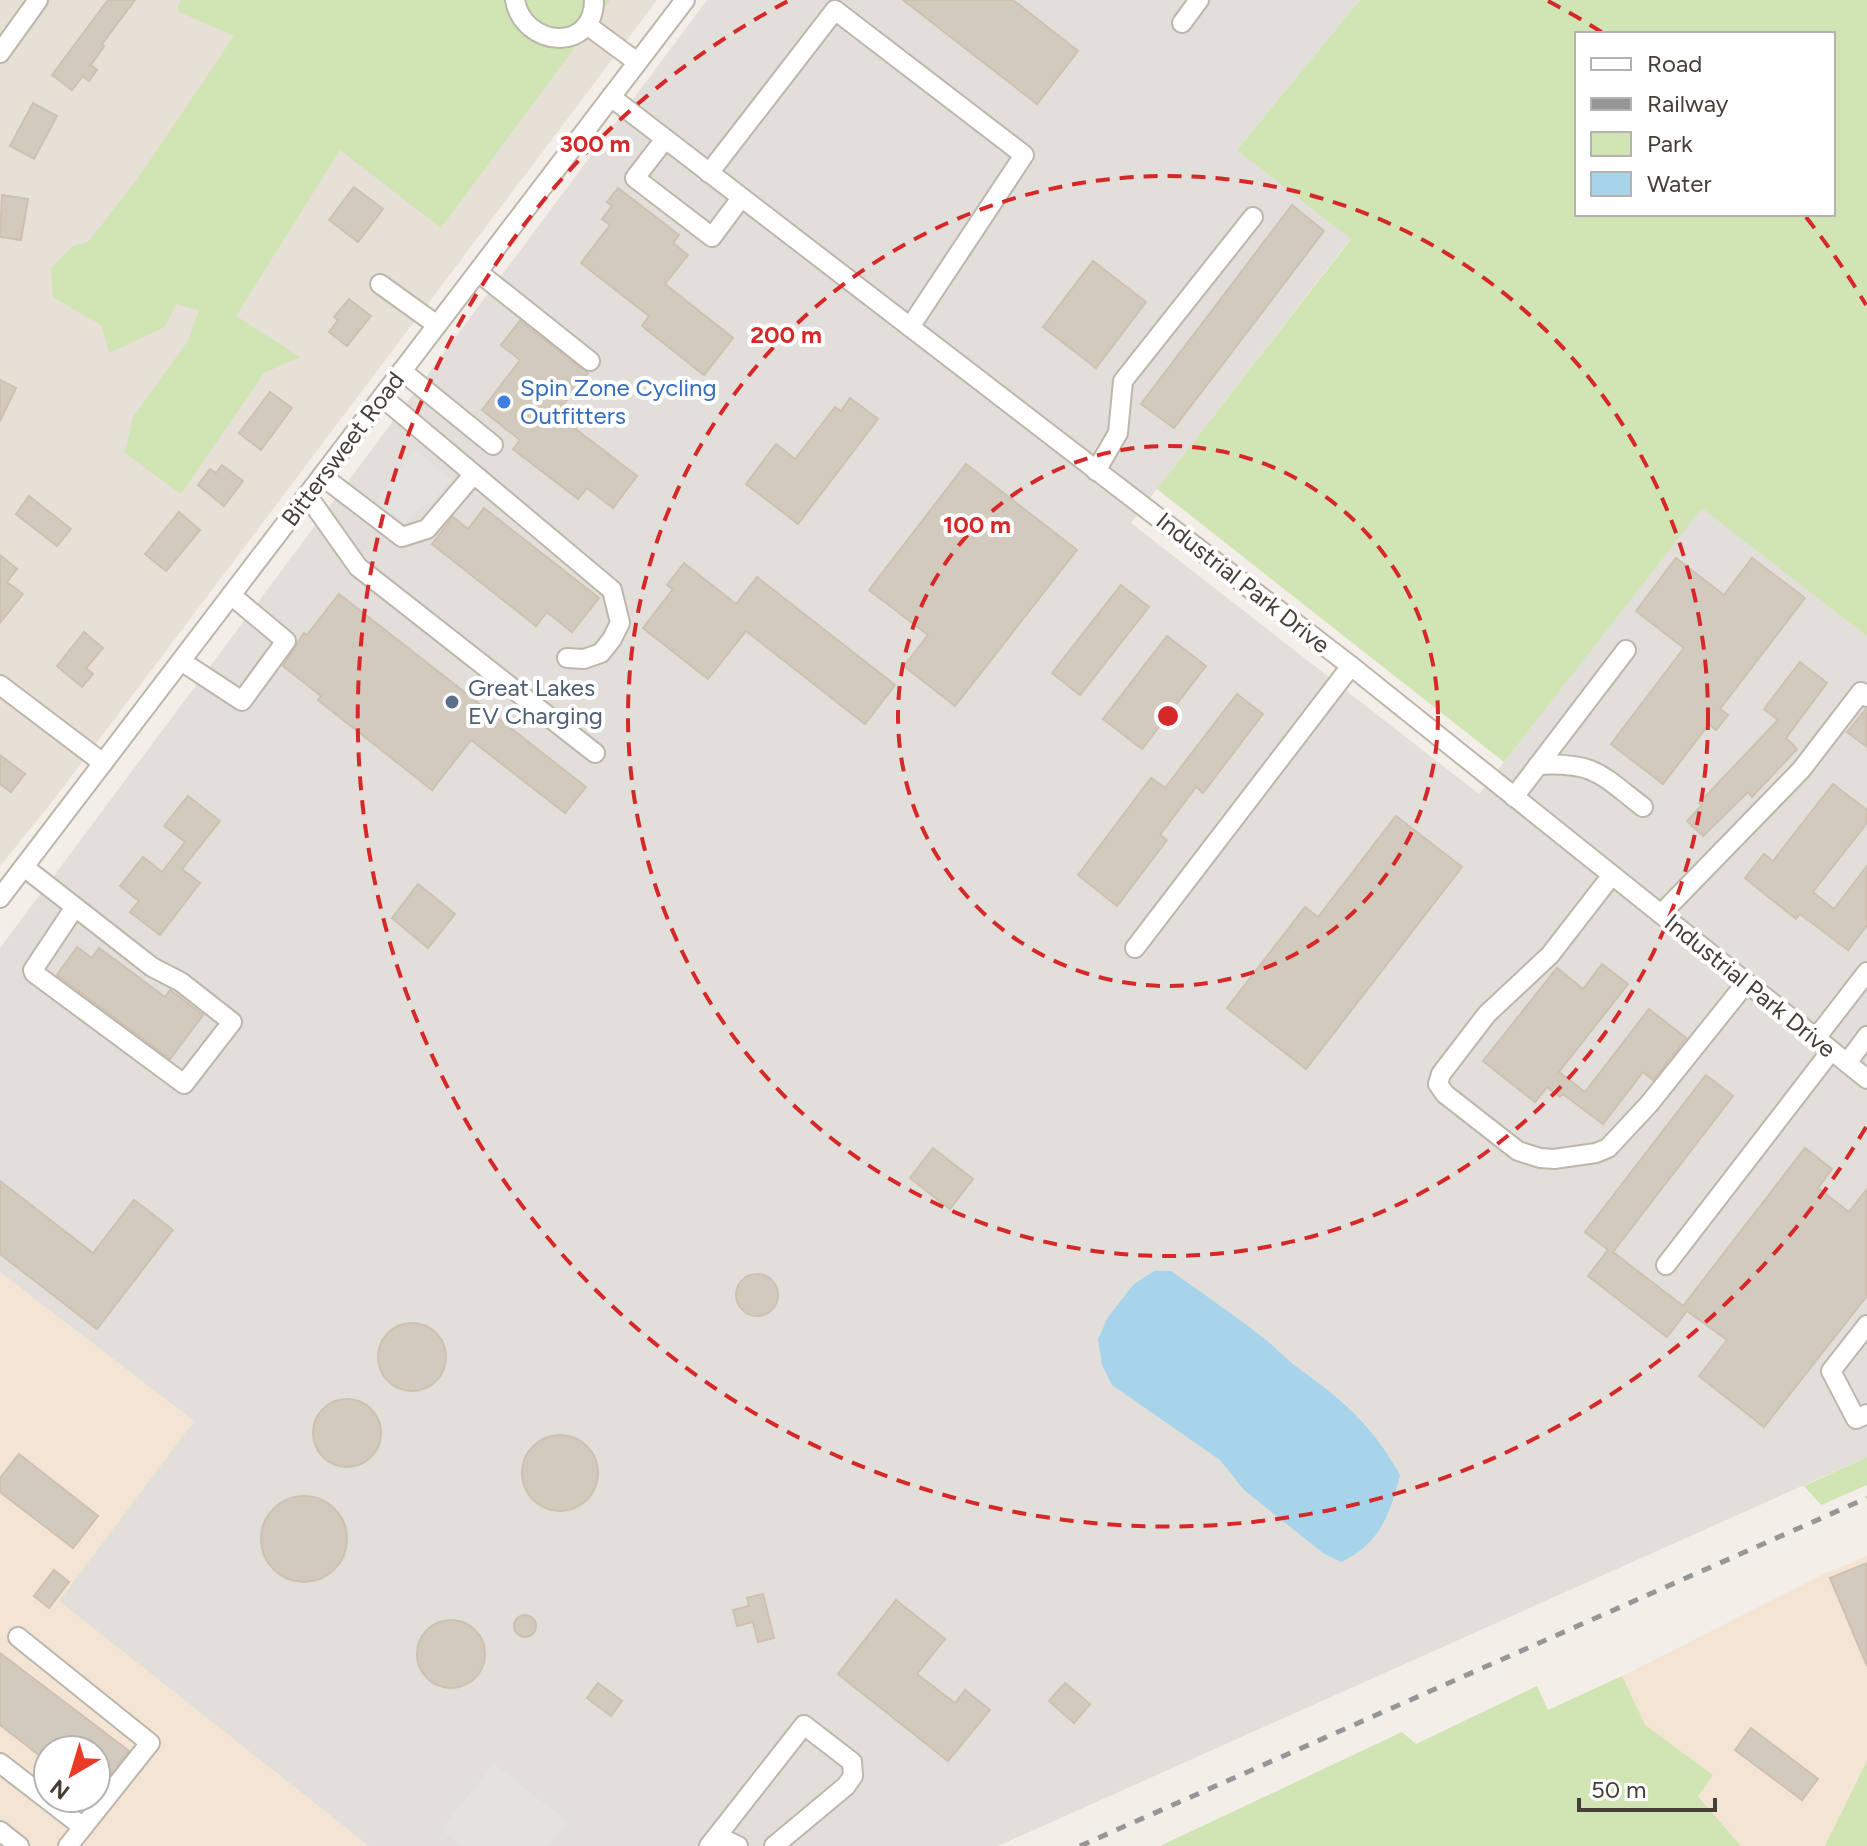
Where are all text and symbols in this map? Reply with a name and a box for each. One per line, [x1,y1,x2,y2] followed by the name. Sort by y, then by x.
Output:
[1575,32,1835,216] legend
[1647,49,1702,78] text: Road
[1647,89,1729,118] text: Railway
[559,129,631,158] text: 300 m
[1647,129,1693,158] text: Park
[1647,169,1712,198] text: Water
[750,320,822,349] text: 200 m
[275,366,410,532] street label: Bittersweet Road
[520,373,717,430] place label: Spin Zone Cycling Outfitters
[495,393,513,411] marker: Spin Zone Cycling Outfitters
[1151,506,1336,659] street label: Industrial Park Drive
[943,510,1011,539] text: 100 m
[468,673,603,730] place label: Great Lakes EV Charging
[443,693,461,711] marker: Great Lakes EV Charging
[1154,702,1182,730] centre of rings
[1659,908,1842,1064] street label: Industrial Park Drive
[32,1734,112,1814] north arrow
[1579,1762,1715,1812] scale bar
[45,1773,75,1805] text: N
[1591,1775,1647,1804] text: 50 m

